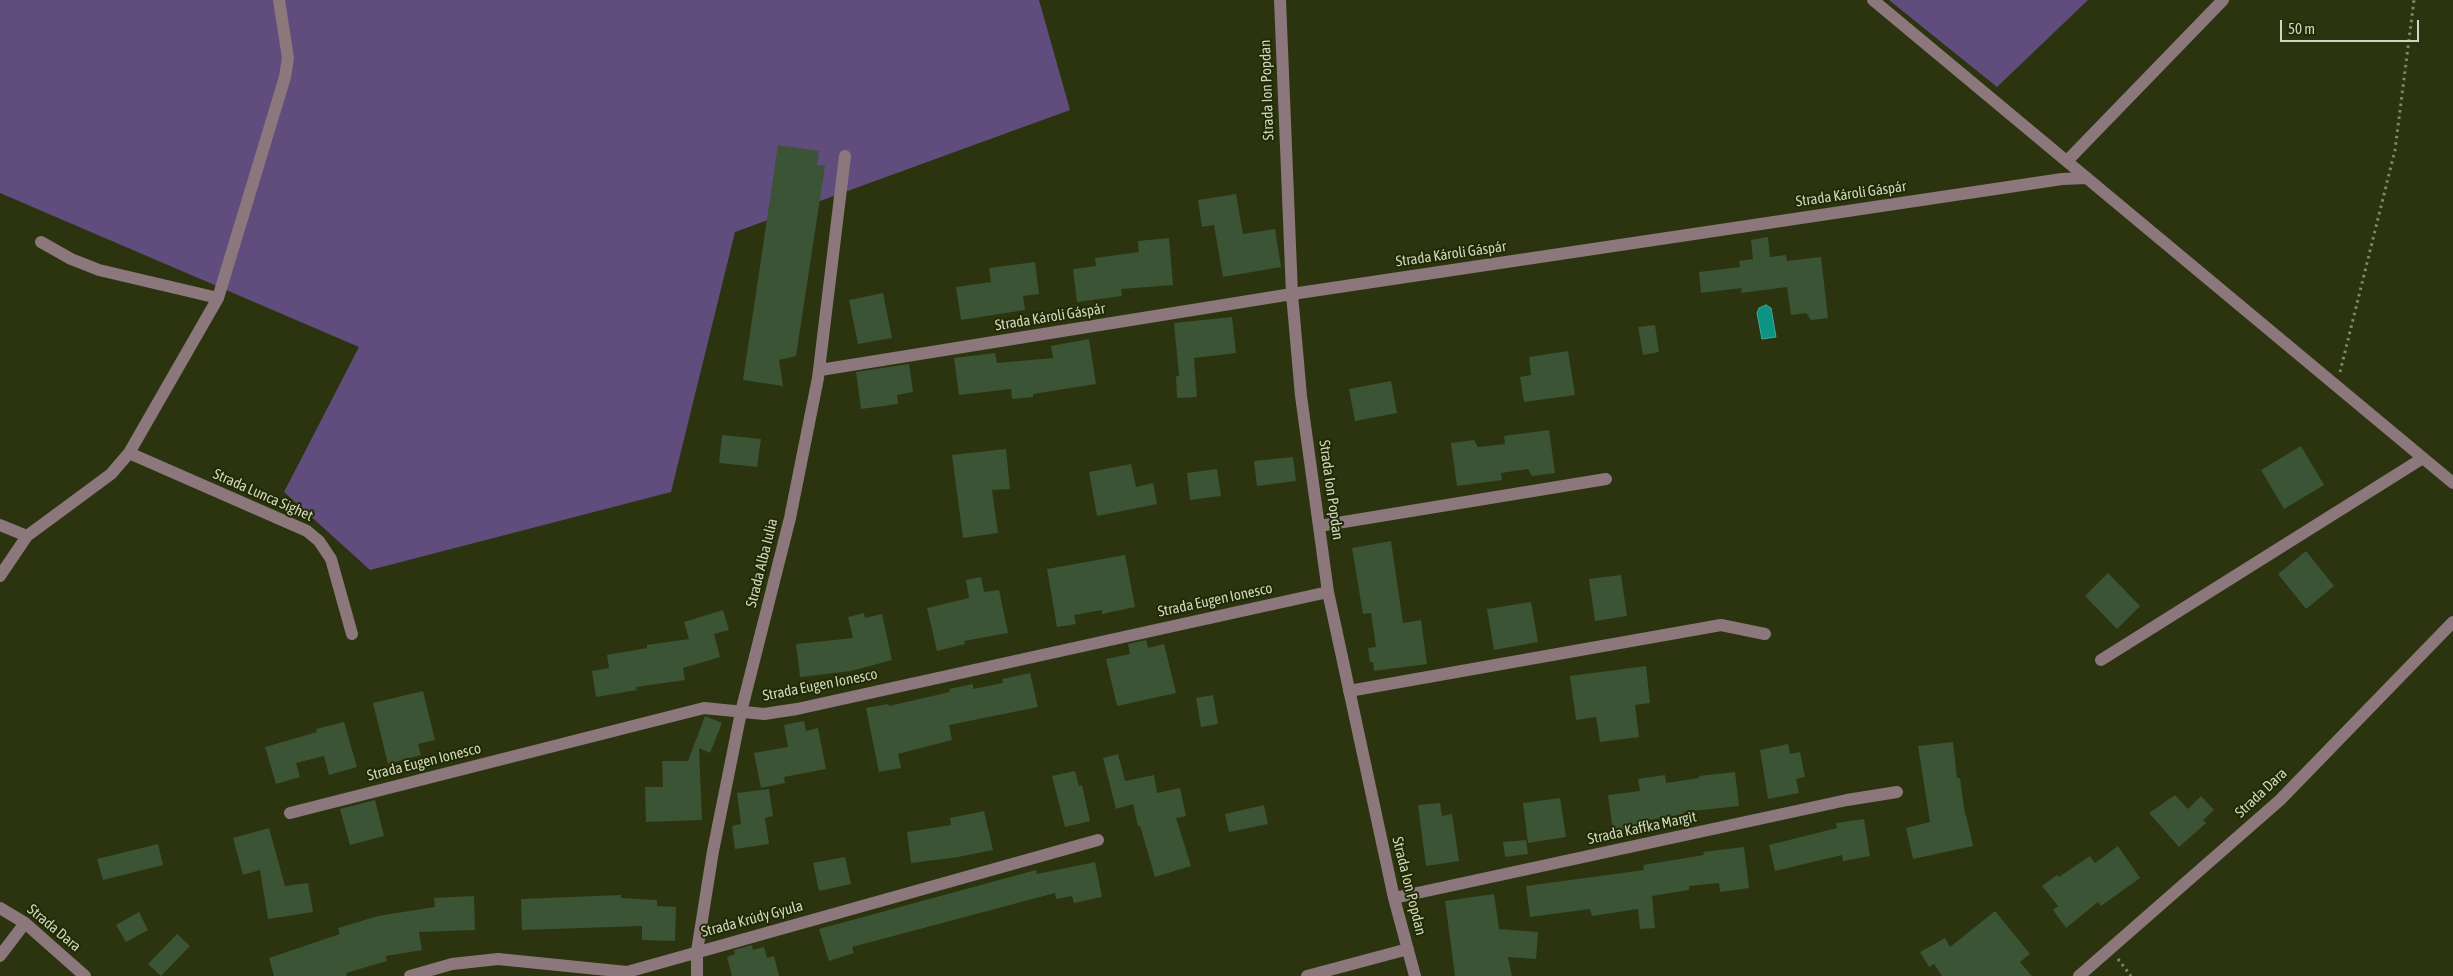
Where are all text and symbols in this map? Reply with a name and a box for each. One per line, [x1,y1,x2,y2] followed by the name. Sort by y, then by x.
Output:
[2283,10,2422,42] scale bar
[2288,20,2315,37] text: 50 m
[1256,39,1278,141] street label: Strada Ion Popdan
[1795,177,1907,211] street label: Strada Károli Gáspár
[1395,237,1507,271] street label: Strada Károli Gáspár
[993,299,1107,335] street label: Strada Károli Gáspár
[1315,439,1347,541] street label: Strada Ion Popdan
[210,465,316,525] street label: Strada Lunca Sighet
[742,517,782,609] street label: Strada Alba Iulia
[1156,579,1274,621] street label: Strada Eugen Ionesco
[761,665,879,705] street label: Strada Eugen Ionesco
[365,739,483,785] street label: Strada Eugen Ionesco
[2231,764,2291,822] street label: Strada Dara
[1586,808,1698,848] street label: Strada Kaffka Margit
[1388,835,1430,937] street label: Strada Ion Popdan
[699,897,805,941] street label: Strada Krúdy Gyula
[24,900,84,956] street label: Strada Dara

